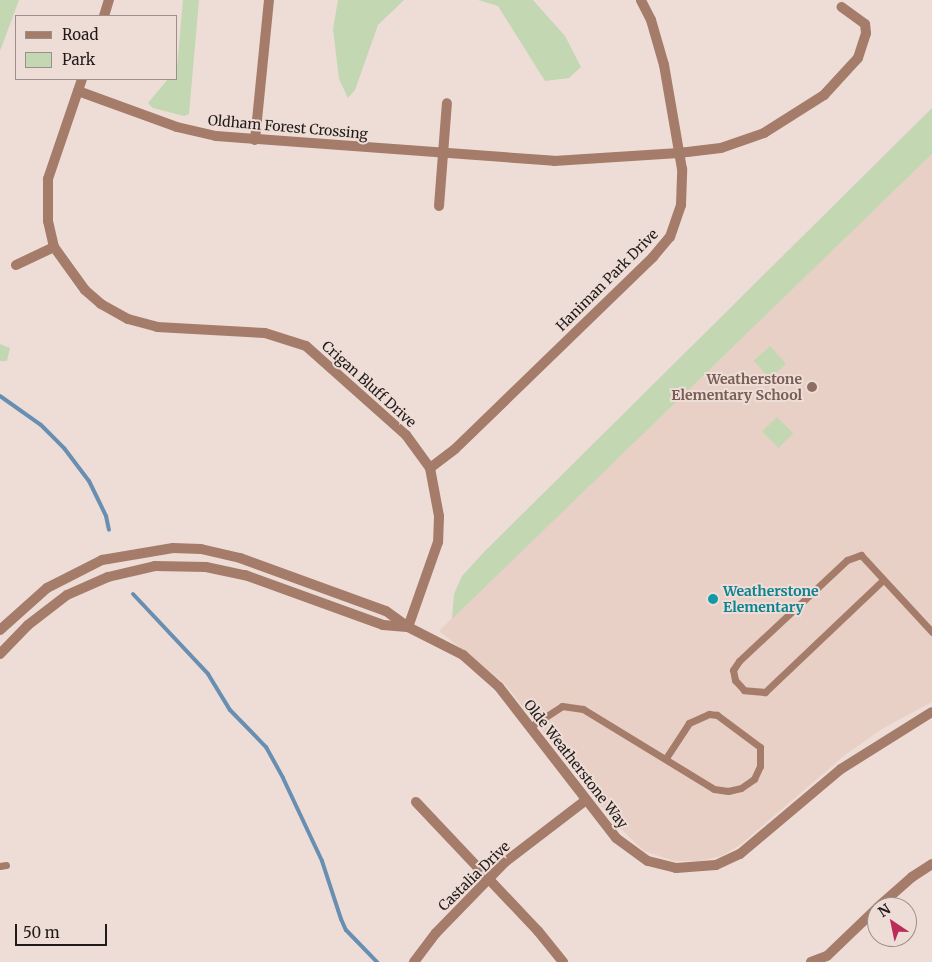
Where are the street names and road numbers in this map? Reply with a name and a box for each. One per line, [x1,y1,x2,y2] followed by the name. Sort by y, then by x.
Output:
[207,112,369,142] street label: Oldham Forest Crossing
[553,226,661,334] street label: Haniman Park Drive
[318,337,420,431] street label: Crigan Bluff Drive
[521,696,631,832] street label: Olde Weatherstone Way
[435,838,513,914] street label: Castalia Drive

